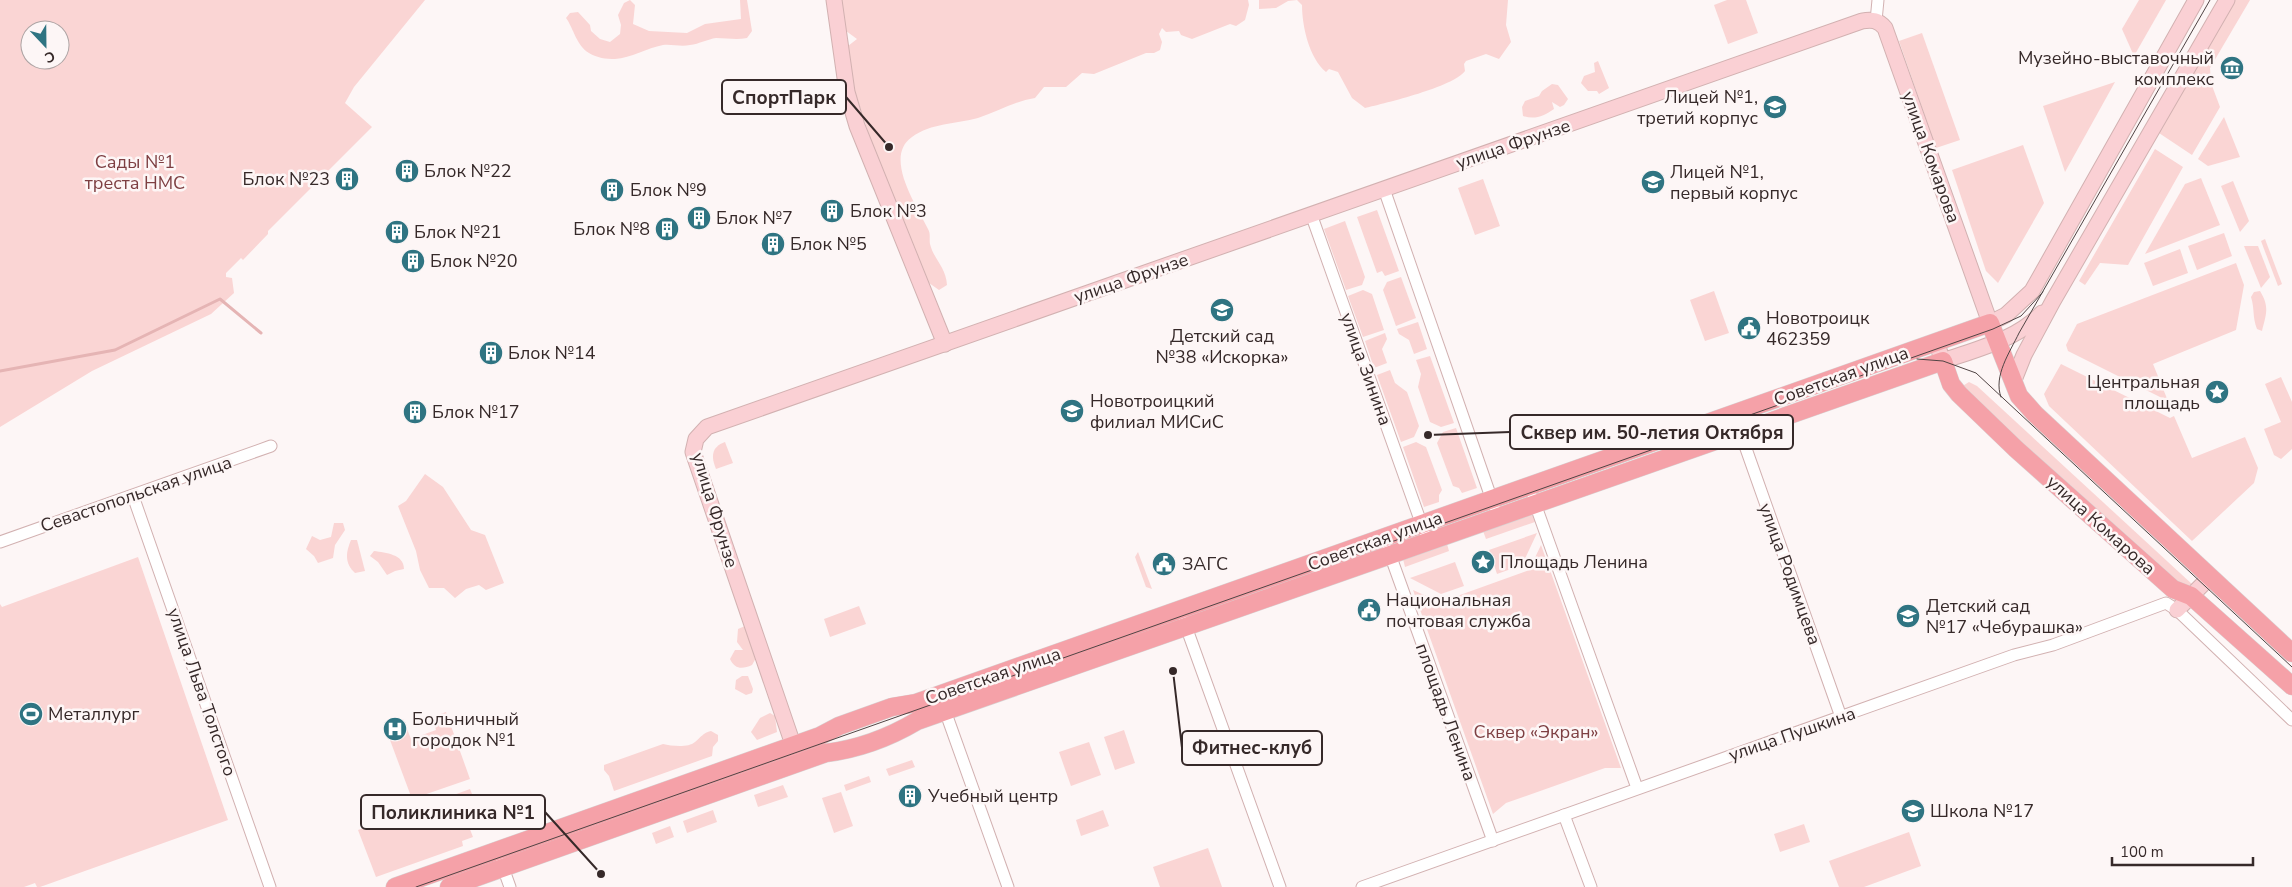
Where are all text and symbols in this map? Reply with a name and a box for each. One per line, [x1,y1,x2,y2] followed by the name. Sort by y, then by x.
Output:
[20,20,70,70] north arrow
[41,46,58,67] text: С
[2018,46,2214,91] place label: Музейно-выставочный комплекс
[2219,55,2245,81] museum icon: Музейно-выставочный комплекс
[722,80,846,114] callout: СпортПарк
[732,85,836,111] text: СпортПарк
[1637,85,1758,130] place label: Лицей №1, третий корпус
[1896,88,1966,226] street label: улица Комарова
[1762,94,1788,120] school or university icon: Лицей №1, третий корпус
[1453,113,1573,175] street label: улица Фрунзе
[85,150,185,195] park label: Сады №1 треста НМС
[394,158,420,184] building icon: Блок №22
[424,159,512,183] place label: Блок №22
[1670,160,1798,205] place label: Лицей №1, первый корпус
[334,166,360,192] building icon: Блок №23
[242,167,330,191] place label: Блок №23
[1640,169,1666,195] school or university icon: Лицей №1, первый корпус
[599,177,625,203] building icon: Блок №9
[630,178,707,202] place label: Блок №9
[819,198,845,224] building icon: Блок №3
[850,199,927,223] place label: Блок №3
[686,205,712,231] building icon: Блок №7
[716,206,793,230] place label: Блок №7
[654,216,680,242] building icon: Блок №8
[573,217,650,241] place label: Блок №8
[384,219,410,245] building icon: Блок №21
[414,220,502,244] place label: Блок №21
[760,231,786,257] building icon: Блок №5
[790,232,867,256] place label: Блок №5
[1071,247,1191,309] street label: улица Фрунзе
[400,248,426,274] building icon: Блок №20
[430,249,518,273] place label: Блок №20
[1209,297,1235,323] school or university icon: Детский сад №38 «Искорка»
[1766,306,1870,351] place label: Новотроицк 462359
[1335,309,1397,429] street label: улица Зинина
[1736,315,1762,341] public building icon: Новотроицк 462359
[1156,324,1288,369] place label: Детский сад №38 «Искорка»
[478,340,504,366] building icon: Блок №14
[1770,340,1912,412] street label: Советская улица
[508,341,596,365] place label: Блок №14
[2087,370,2200,415] place label: Центральная площадь
[2204,379,2230,405] place icon: Центральная площадь
[1090,389,1224,434] place label: Новотроицкий филиал МИСиС
[1059,398,1085,424] school or university icon: Новотроицкий филиал МИСиС
[402,399,428,425] building icon: Блок №17
[432,400,520,424] place label: Блок №17
[1510,415,1793,449] callout: Сквер им. 50-летия Октября
[1520,420,1784,446] text: Сквер им. 50-летия Октября
[686,449,744,571] street label: улица Фрунзе
[37,450,235,538] street label: Севастопольская улица
[2042,470,2160,580] street label: улица Комарова
[1753,500,1827,648] street label: улица Родимцева
[1304,505,1446,577] street label: Советская улица
[1470,549,1496,575] place icon: Площадь Ленина
[1500,550,1648,574] place label: Площадь Ленина
[1151,551,1177,577] public building icon: ЗАГС
[1182,552,1228,576] place label: ЗАГС
[1386,588,1531,633] place label: Национальная почтовая служба
[1926,594,2083,639] place label: Детский сад №17 «Чебурашка»
[1356,597,1382,623] public building icon: Национальная почтовая служба
[1895,603,1921,629] school or university icon: Детский сад №17 «Чебурашка»
[162,605,242,779] street label: улица Льва Толстого
[1410,640,1482,784] street label: площадь Ленина
[922,642,1064,710] street label: Советская улица
[18,701,44,727] sports icon: Металлург
[1725,701,1859,767] street label: улица Пушкина
[48,702,140,726] place label: Металлург
[412,707,519,752] place label: Больничный городок №1
[382,716,408,742] hospital icon: Больничный городок №1
[1474,720,1598,744] park label: Сквер «Экран»
[1182,731,1322,765] callout: Фитнес-клуб
[1192,735,1312,761] text: Фитнес-клуб
[897,783,923,809] building icon: Учебный центр
[927,784,1058,808] place label: Учебный центр
[361,795,545,829] callout: Поликлиника №1
[1900,798,1926,824] school or university icon: Школа №17
[1930,799,2034,823] place label: Школа №17
[371,800,535,826] text: Поликлиника №1
[2112,834,2253,866] scale bar
[2120,842,2164,862] text: 100 m

